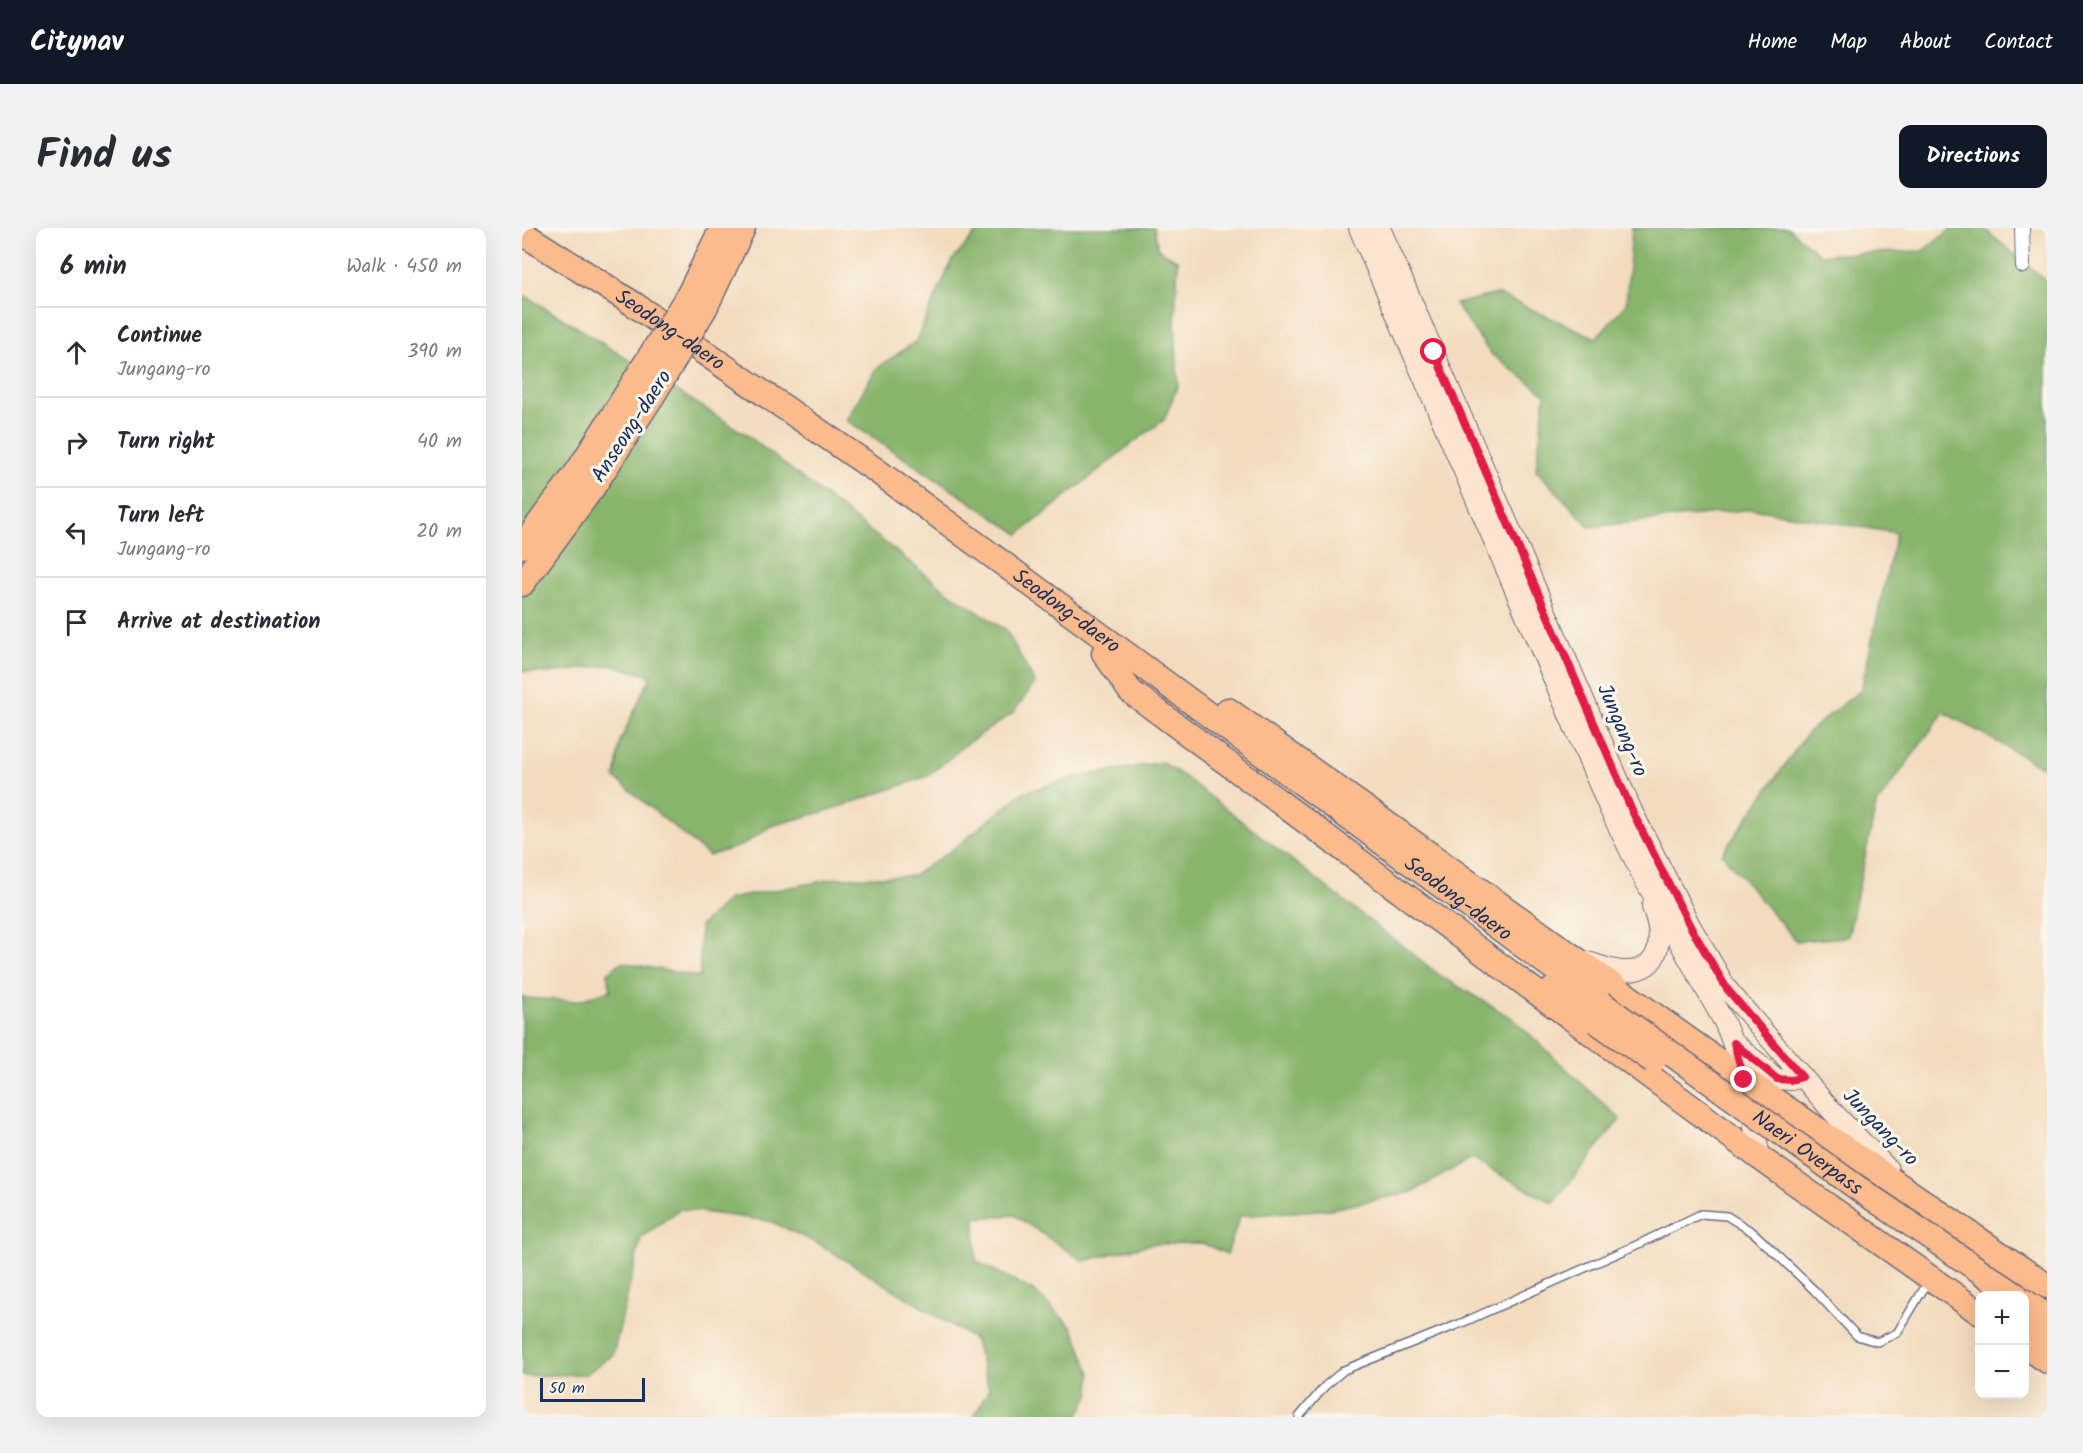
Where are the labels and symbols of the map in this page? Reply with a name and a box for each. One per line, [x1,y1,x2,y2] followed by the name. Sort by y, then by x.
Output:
[608,281,731,380] street label: Seodong-daero
[1420,338,1446,364] route start
[583,364,681,490] street label: Anseong-daero
[1005,561,1127,663] street label: Seodong-daero
[1587,679,1656,782] street label: Jungang-ro
[1397,849,1519,950] street label: Seodong-daero
[1730,1066,1756,1092] route end
[1834,1081,1926,1175] street label: Jungang-ro
[1745,1102,1869,1205] street label: Naeri Overpass
[540,1375,645,1402] scale bar

